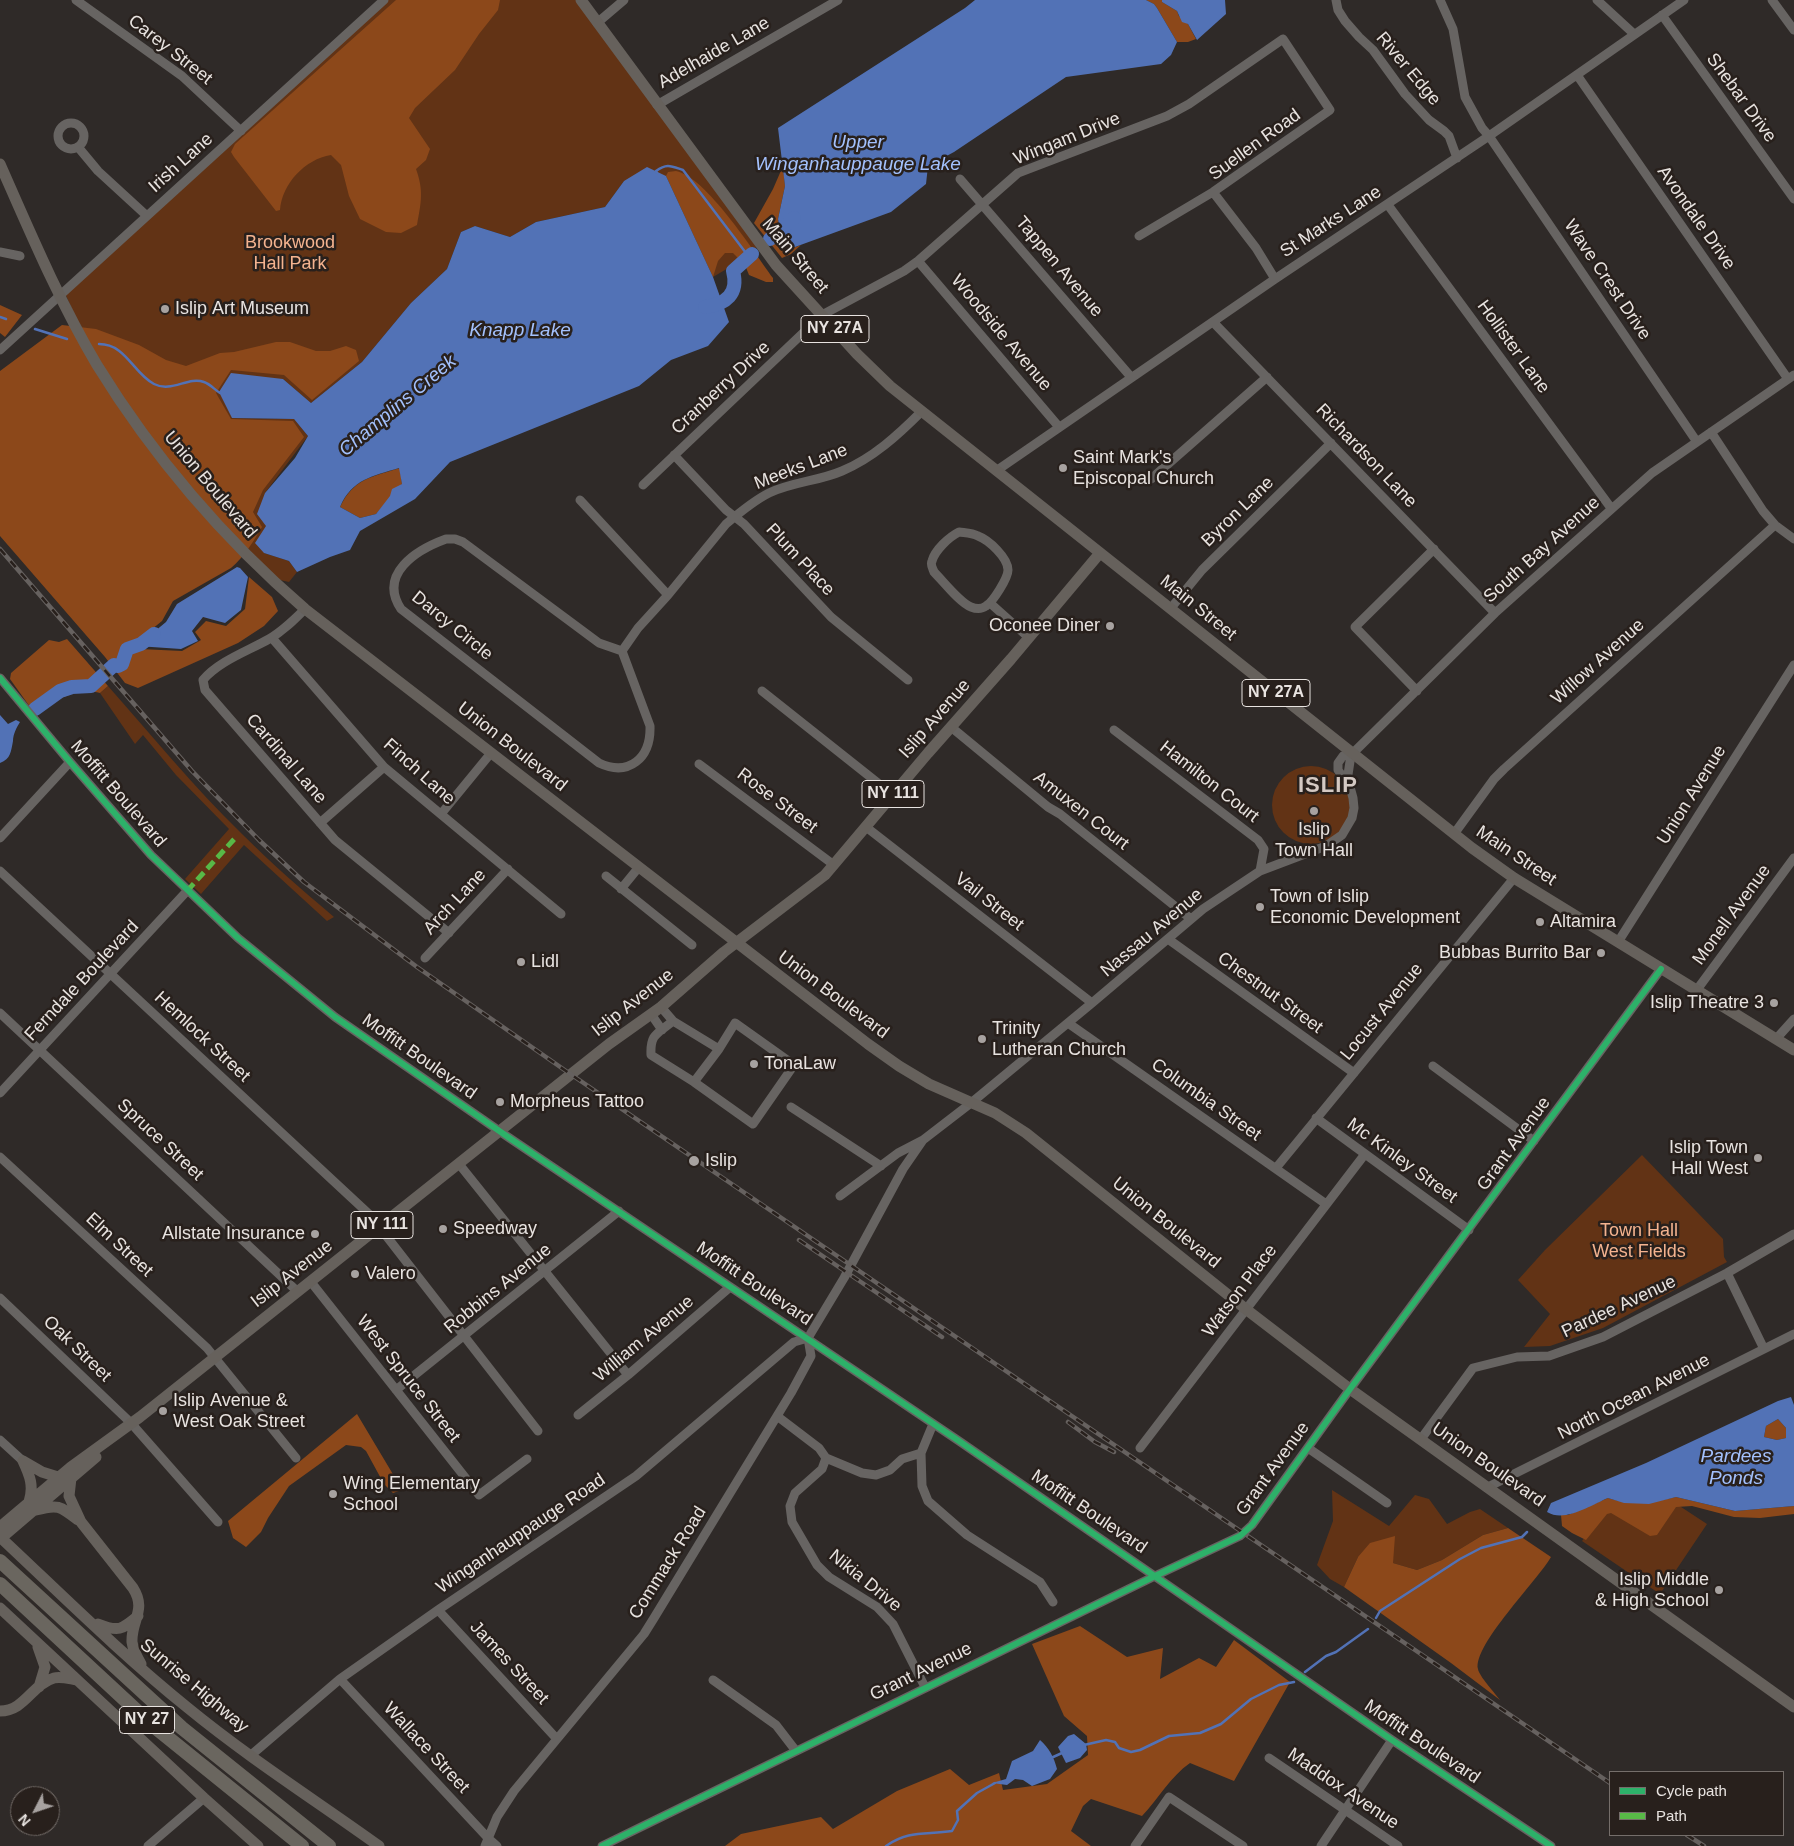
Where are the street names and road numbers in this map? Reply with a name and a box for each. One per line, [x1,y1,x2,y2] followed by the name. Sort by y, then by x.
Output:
[124,10,216,90] street label: Carey Street
[654,12,774,94] street label: Adelhaide Lane
[1371,28,1445,110] street label: River Edge
[1701,49,1781,147] street label: Shebar Drive
[1205,104,1305,186] street label: Suellen Road
[1011,108,1123,170] street label: Wingam Drive
[144,129,218,197] street label: Irish Lane
[1652,162,1740,274] street label: Avondale Drive
[1276,181,1386,263] street label: St Marks Lane
[1011,212,1107,322] street label: Tappen Avenue
[757,214,833,298] street label: Main Street
[1559,216,1655,344] street label: Wave Crest Drive
[946,270,1056,396] street label: Woodside Avenue
[1472,296,1554,398] street label: Hollister Lane
[801,316,869,342] road number: NY 27A
[667,337,775,439] street label: Cranberry Drive
[1311,400,1421,512] street label: Richardson Lane
[159,427,261,543] street label: Union Boulevard
[751,439,851,495] street label: Meeks Lane
[1197,472,1279,552] street label: Byron Lane
[1479,492,1605,608] street label: South Bay Avenue
[761,519,839,601] street label: Plum Place
[1155,571,1241,645] street label: Main Street
[407,587,497,665] street label: Darcy Circle
[1547,615,1649,709] street label: Willow Avenue
[895,675,975,763] street label: Islip Avenue
[1242,680,1310,706] road number: NY 27A
[453,698,571,796] street label: Union Boulevard
[241,710,331,808] street label: Cardinal Lane
[379,734,459,810] street label: Finch Lane
[66,736,170,852] street label: Moffitt Boulevard
[1155,737,1263,827] street label: Hamilton Court
[1653,741,1731,849] street label: Union Avenue
[733,764,821,838] street label: Rose Street
[1029,767,1133,855] street label: Amuxen Court
[862,781,924,808] road number: NY 111
[1472,821,1560,891] street label: Main Street
[1688,861,1776,969] street label: Monell Avenue
[419,865,491,939] street label: Arch Lane
[950,868,1028,936] street label: Vail Street
[1097,884,1207,982] street label: Nassau Avenue
[21,916,143,1046] street label: Ferndale Boulevard
[773,946,893,1044] street label: Union Boulevard
[1213,948,1327,1038] street label: Chestnut Street
[1336,959,1428,1065] street label: Locust Avenue
[588,964,678,1042] street label: Islip Avenue
[150,987,254,1087] street label: Hemlock Street
[358,1010,480,1104] street label: Moffitt Boulevard
[1147,1054,1265,1146] street label: Columbia Street
[1473,1093,1555,1195] street label: Grant Avenue
[112,1095,208,1185] street label: Spruce Street
[1343,1114,1461,1208] street label: Mc Kinley Street
[1107,1173,1225,1273] street label: Union Boulevard
[81,1208,157,1282] street label: Elm Street
[351,1212,413,1238] road number: NY 111
[247,1235,337,1313] street label: Islip Avenue
[692,1237,816,1331] street label: Moffitt Boulevard
[440,1239,556,1339] street label: Robbins Avenue
[1198,1240,1282,1342] street label: Watson Place
[1558,1271,1680,1343] street label: Pardee Avenue
[590,1291,698,1387] street label: William Avenue
[39,1311,115,1387] street label: Oak Street
[352,1311,464,1447] street label: West Spruce Street
[1554,1349,1714,1445] street label: North Ocean Avenue
[1232,1418,1314,1520] street label: Grant Avenue
[1427,1418,1549,1512] street label: Union Boulevard
[1027,1465,1151,1559] street label: Moffitt Boulevard
[432,1469,610,1599] street label: Winganhauppauge Road
[625,1503,711,1623] street label: Commack Road
[824,1545,906,1617] street label: Nikia Drive
[465,1617,553,1709] street label: James Street
[135,1634,253,1738] street label: Sunrise Highway
[866,1638,976,1706] street label: Grant Avenue
[1360,1695,1484,1789] street label: Moffitt Boulevard
[378,1698,474,1798] street label: Wallace Street
[120,1706,174,1734] road number: NY 27
[1283,1744,1403,1834] street label: Maddox Avenue

